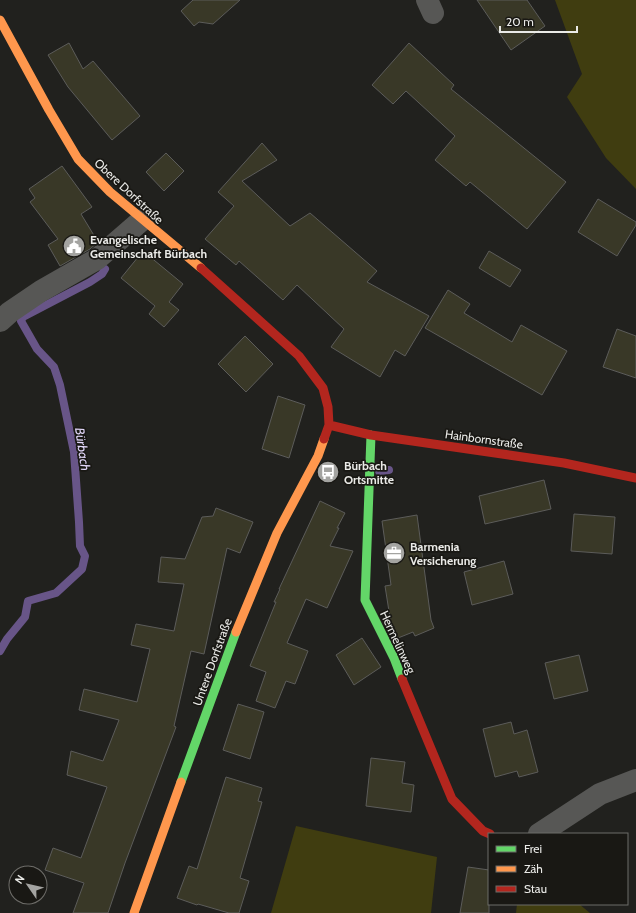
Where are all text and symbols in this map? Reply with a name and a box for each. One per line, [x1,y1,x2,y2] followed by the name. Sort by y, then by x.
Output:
[500,8,577,34] scale bar
[506,14,534,29] text: 20 m
[91,155,167,227] street label: Obere Dorfstraße
[90,232,207,261] place label: Evangelische Gemeinschaft Bürbach
[61,233,87,259] public building icon: Evangelische Gemeinschaft Bürbach
[72,426,94,472] water label: Bürbach
[444,426,524,452] street label: Hainbornstraße
[344,458,394,487] place label: Bürbach Ortsmitte
[315,459,341,485] bus stop icon: Bürbach Ortsmitte
[410,539,476,568] place label: Barmenia Versicherung
[381,540,407,566] office icon: Barmenia Versicherung
[377,608,420,677] street label: Hermelinweg
[189,616,235,708] street label: Untere Dorfstraße
[488,833,628,905] legend
[524,841,542,856] text: Frei
[524,861,543,876] text: Zäh
[8,865,48,905] north arrow
[12,872,28,887] text: N
[524,881,547,896] text: Stau

